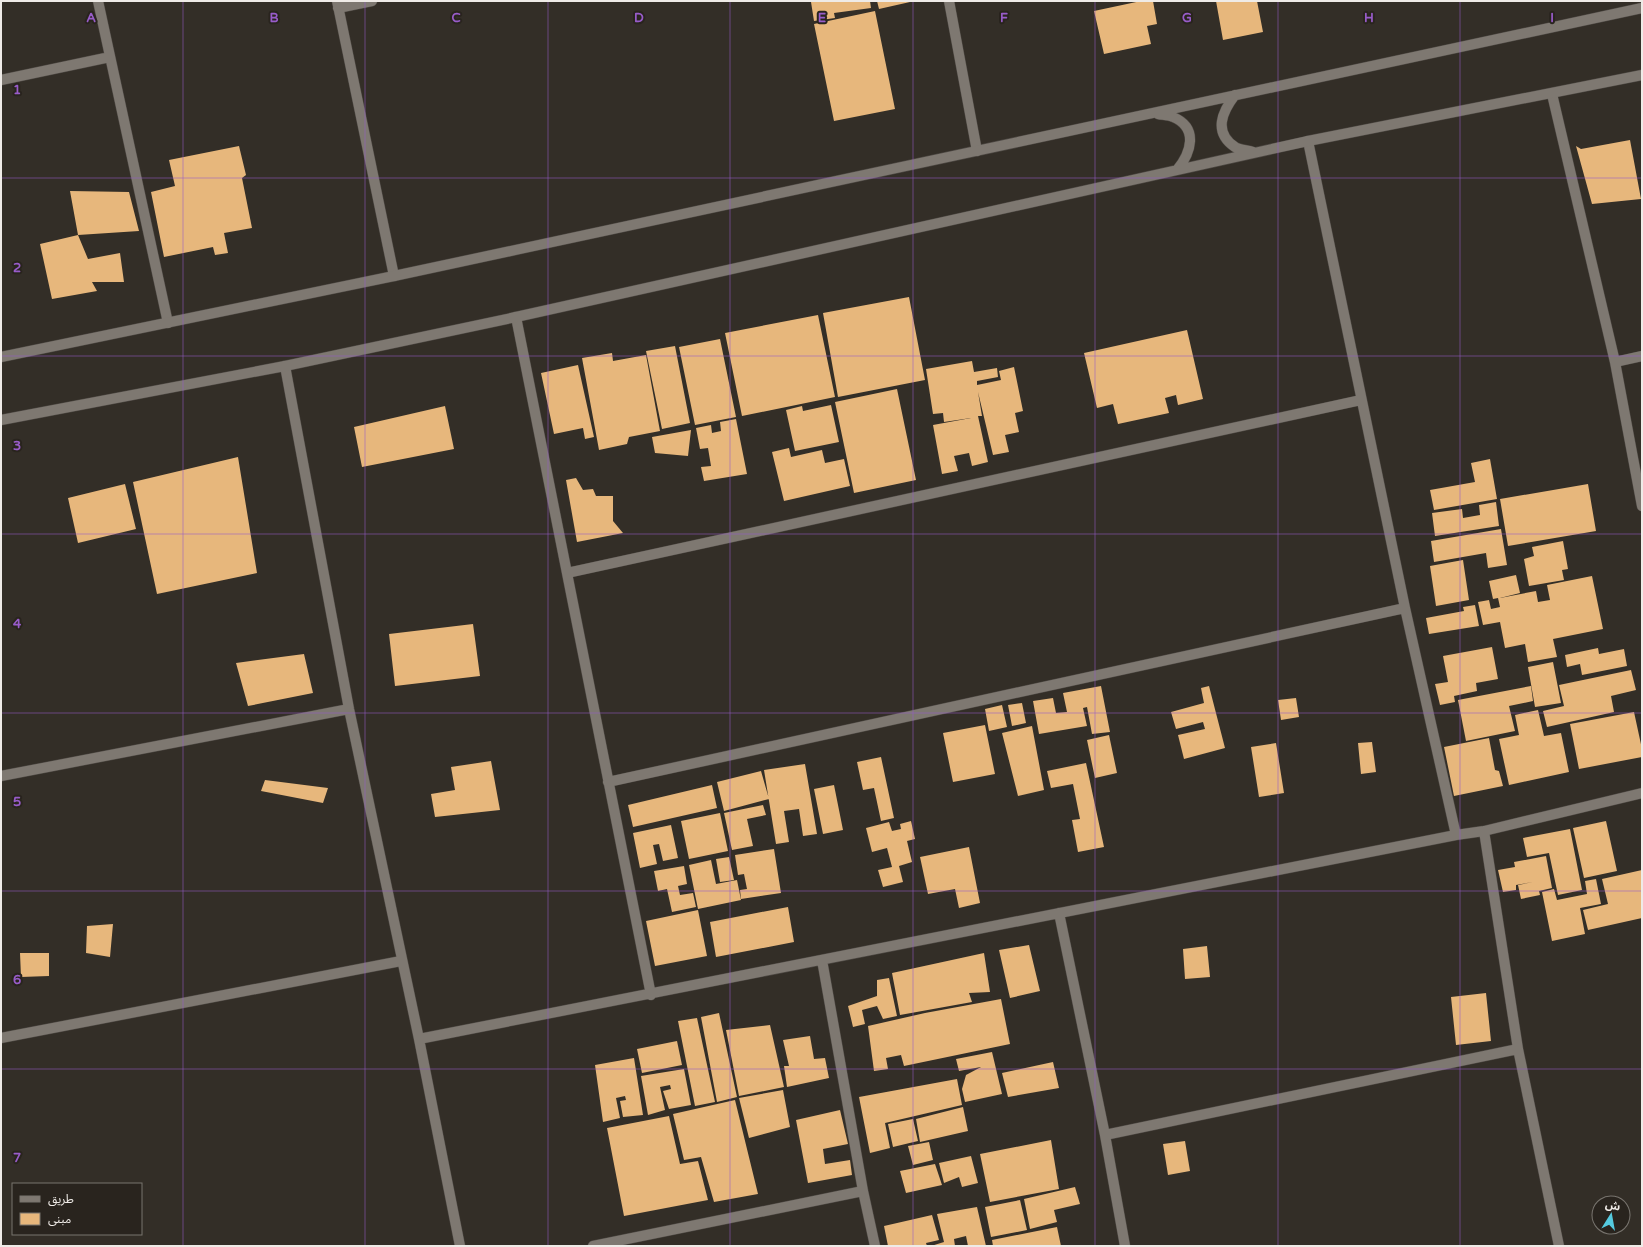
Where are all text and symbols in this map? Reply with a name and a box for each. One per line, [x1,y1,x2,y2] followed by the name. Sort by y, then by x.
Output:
[86,10,96,26] text: A
[269,10,279,26] text: B
[451,10,461,26] text: C
[634,10,644,26] text: D
[818,10,826,26] text: E
[1000,10,1008,26] text: F
[1182,10,1192,26] text: G
[1364,10,1374,26] text: H
[1550,10,1554,26] text: I
[13,82,21,98] text: 1
[13,260,21,276] text: 2
[13,438,21,454] text: 3
[13,616,22,632] text: 4
[13,794,21,810] text: 5
[13,972,21,988] text: 6
[13,1150,21,1166] text: 7
[12,1183,142,1235] legend
[48,1192,74,1207] text: طريق
[1591,1195,1631,1235] north arrow
[1604,1198,1621,1213] text: ش
[48,1212,71,1226] text: مبنى

